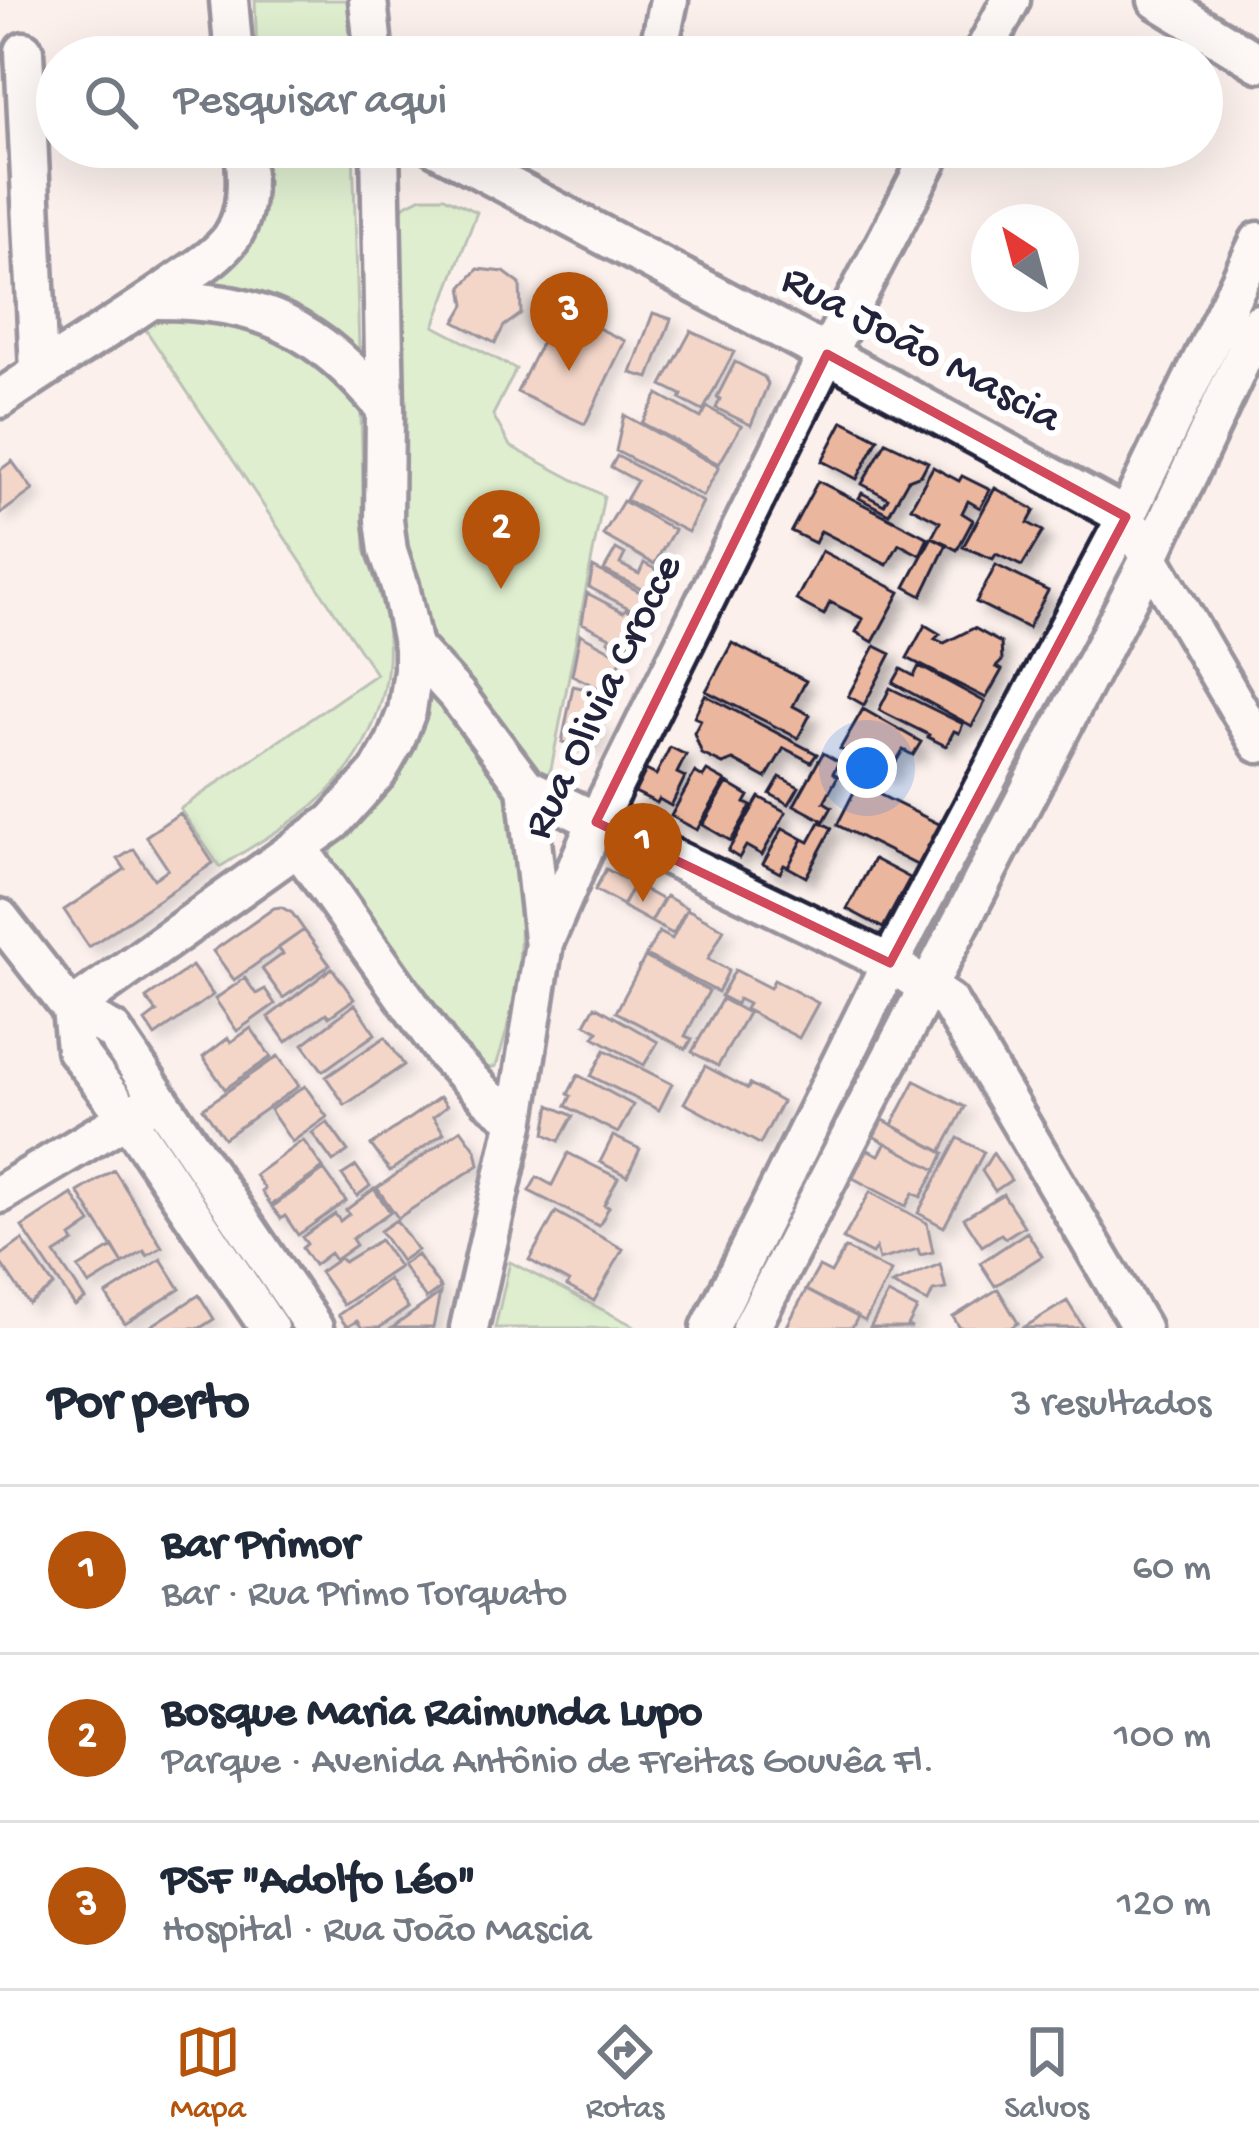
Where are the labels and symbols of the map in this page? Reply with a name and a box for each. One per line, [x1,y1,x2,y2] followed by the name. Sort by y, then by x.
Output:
[971,204,1079,312] north arrow
[771,255,1071,448] street label: Rua João Mascia
[530,272,608,371] pin: 3
[462,490,540,589] pin: 2
[513,546,697,849] street label: Rua Olivia Crocce
[837,738,897,798] your location
[604,803,682,902] pin: 1

